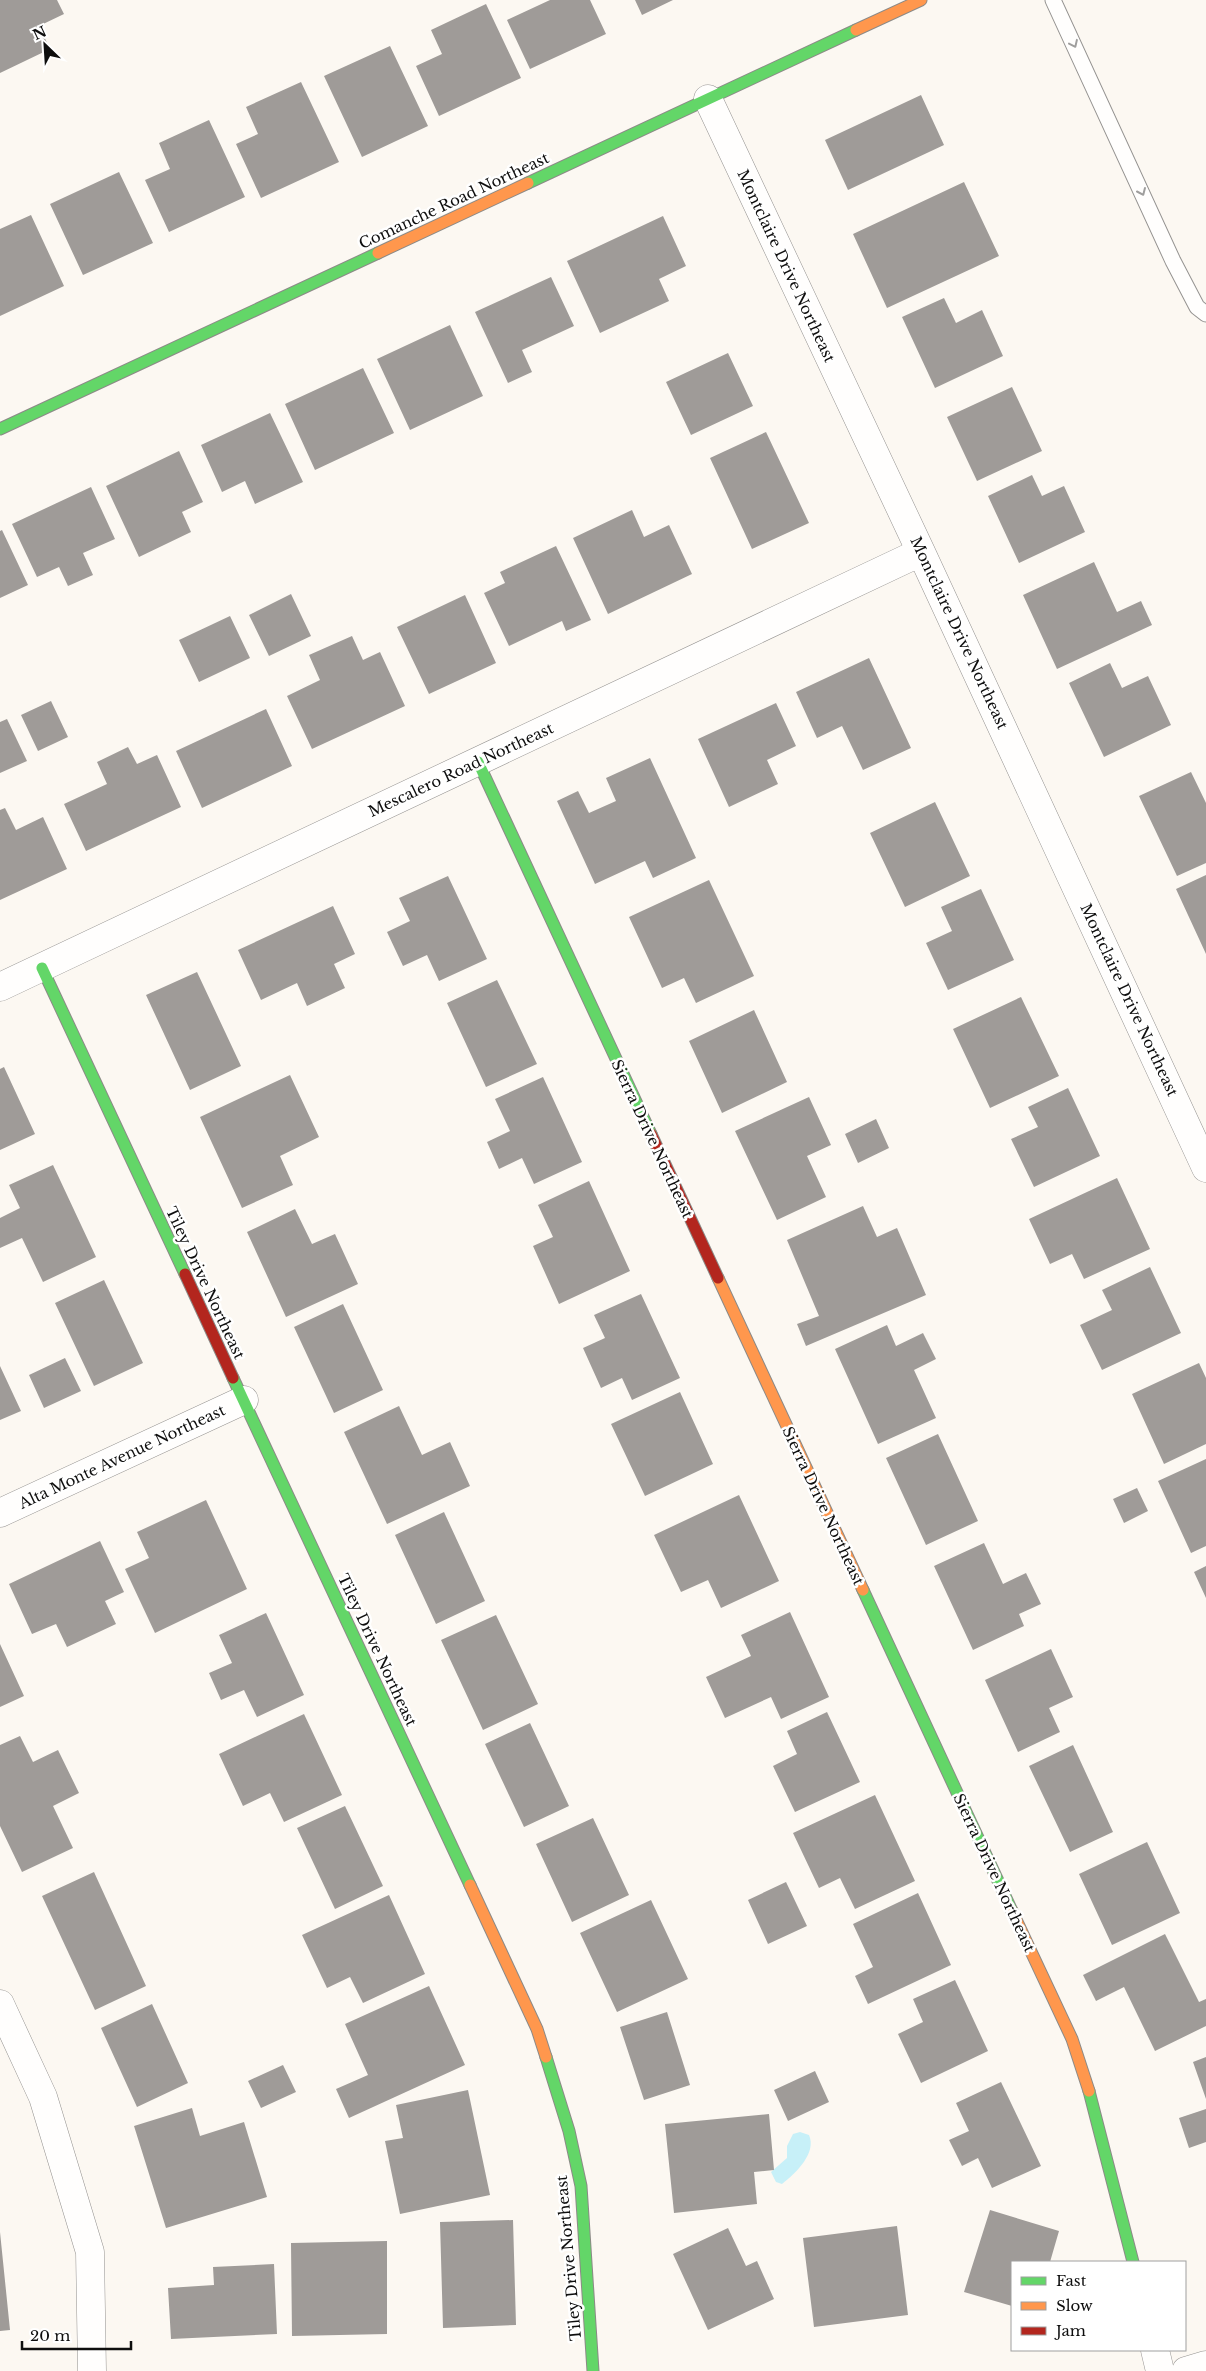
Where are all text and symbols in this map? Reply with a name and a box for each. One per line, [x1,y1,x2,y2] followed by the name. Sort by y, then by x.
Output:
[20,20,70,70] north arrow
[30,22,49,44] text: N
[1068,39,1078,48] one-way arrow
[356,148,552,253] street label: Comanche Road Northeast
[733,166,840,366] street label: Montclaire Drive Northeast
[1136,187,1147,196] one-way arrow
[906,533,1013,733] street label: Montclaire Drive Northeast
[365,718,557,821] street label: Mescalero Road Northeast
[1076,900,1183,1100] street label: Montclaire Drive Northeast
[607,1056,698,1221] street label: Sierra Drive Northeast
[162,1204,249,1362] street label: Tiley Drive Northeast
[15,1400,228,1513] street label: Alta Monte Avenue Northeast
[778,1423,869,1588] street label: Sierra Drive Northeast
[334,1571,421,1729] street label: Tiley Drive Northeast
[949,1790,1040,1955] street label: Sierra Drive Northeast
[552,2174,585,2342] street label: Tiley Drive Northeast
[1011,2261,1186,2351] legend
[1056,2271,1087,2290] text: Fast
[1056,2296,1093,2315] text: Slow
[22,2318,131,2350] scale bar
[1054,2321,1086,2340] text: Jam
[30,2326,70,2345] text: 20 m

